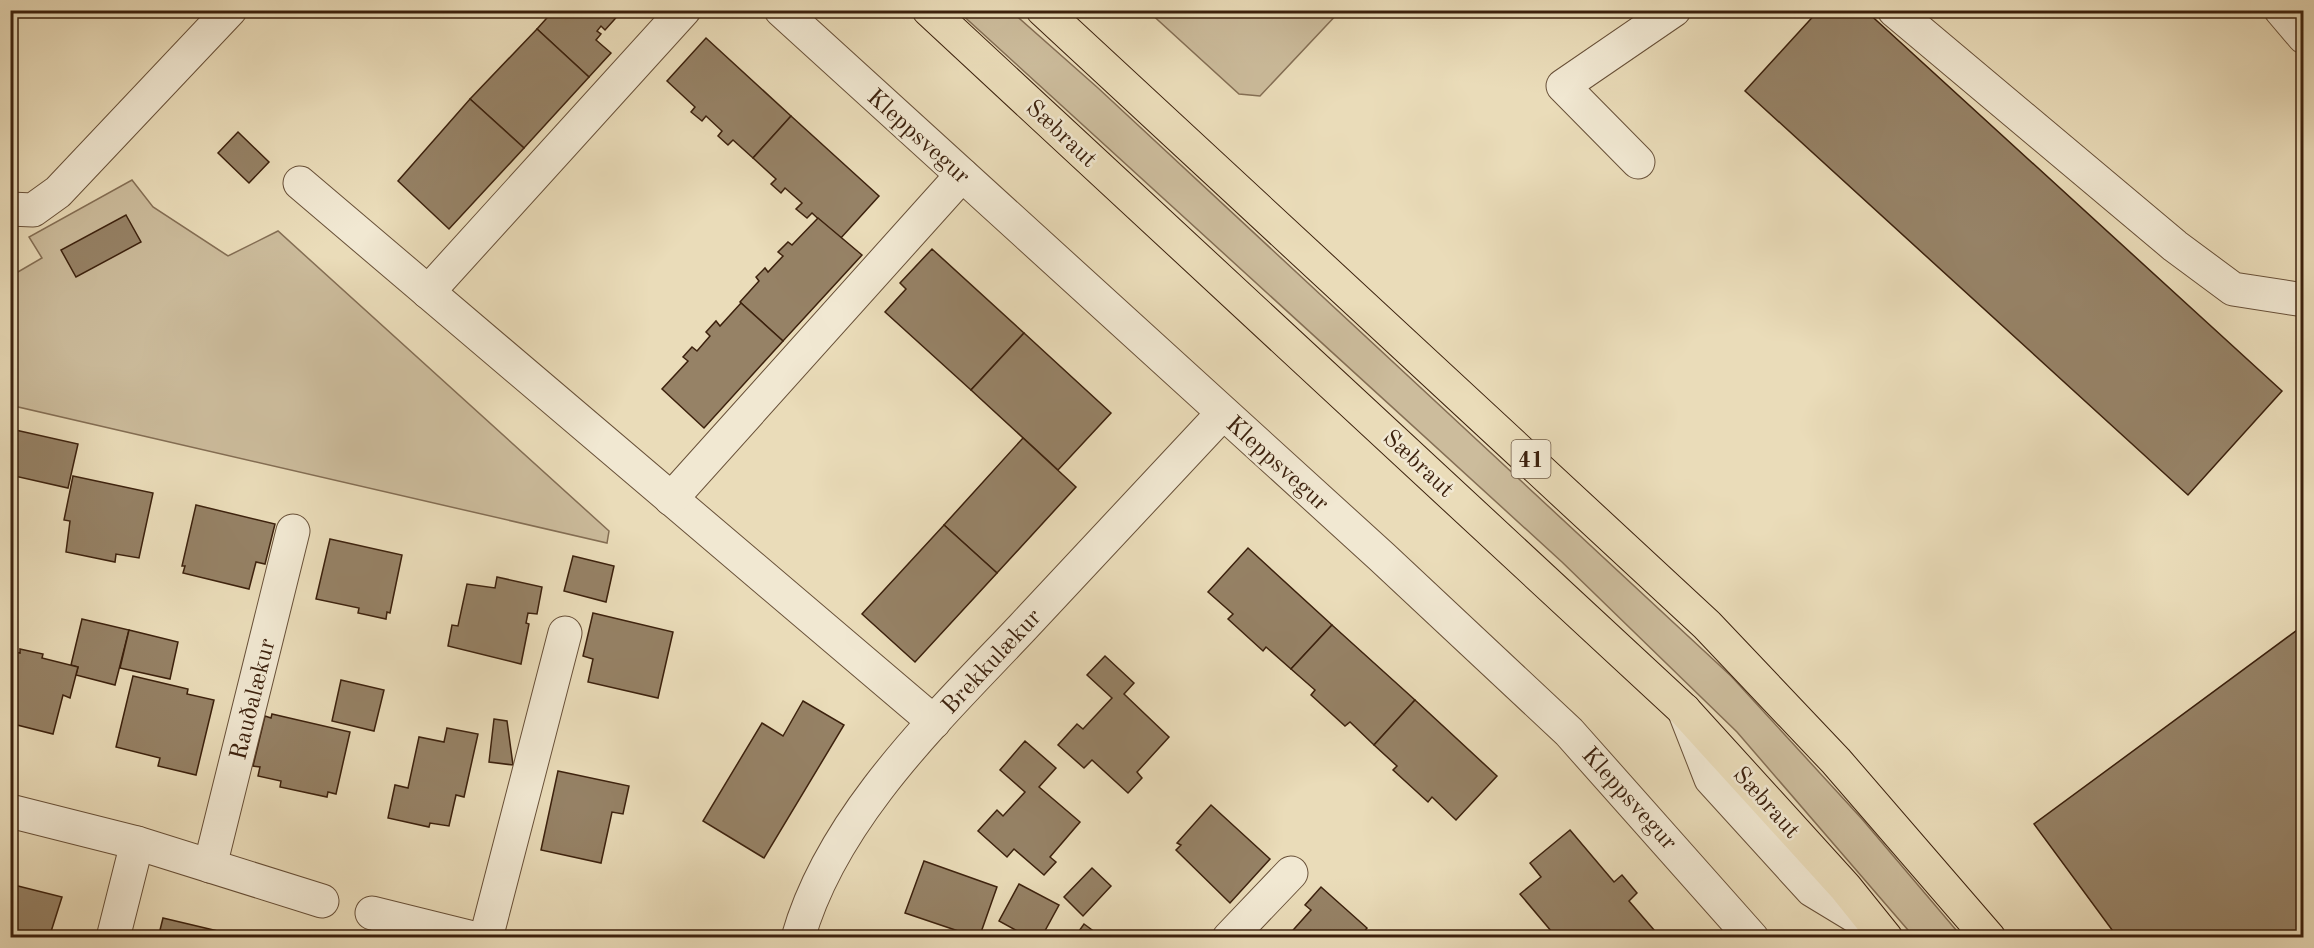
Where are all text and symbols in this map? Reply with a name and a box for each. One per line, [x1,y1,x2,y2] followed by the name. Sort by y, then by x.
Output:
[862,85,974,190] street label: Kleppsvegur
[1021,96,1101,173] street label: Sæbraut
[1221,412,1333,517] street label: Kleppsvegur
[1378,426,1458,503] street label: Sæbraut
[1512,440,1550,478] road number: 41
[938,605,1047,719] street label: Brekkulækur
[227,636,281,763] street label: Rauðalækur
[1576,743,1681,855] street label: Kleppsvegur
[1728,763,1804,844] street label: Sæbraut

